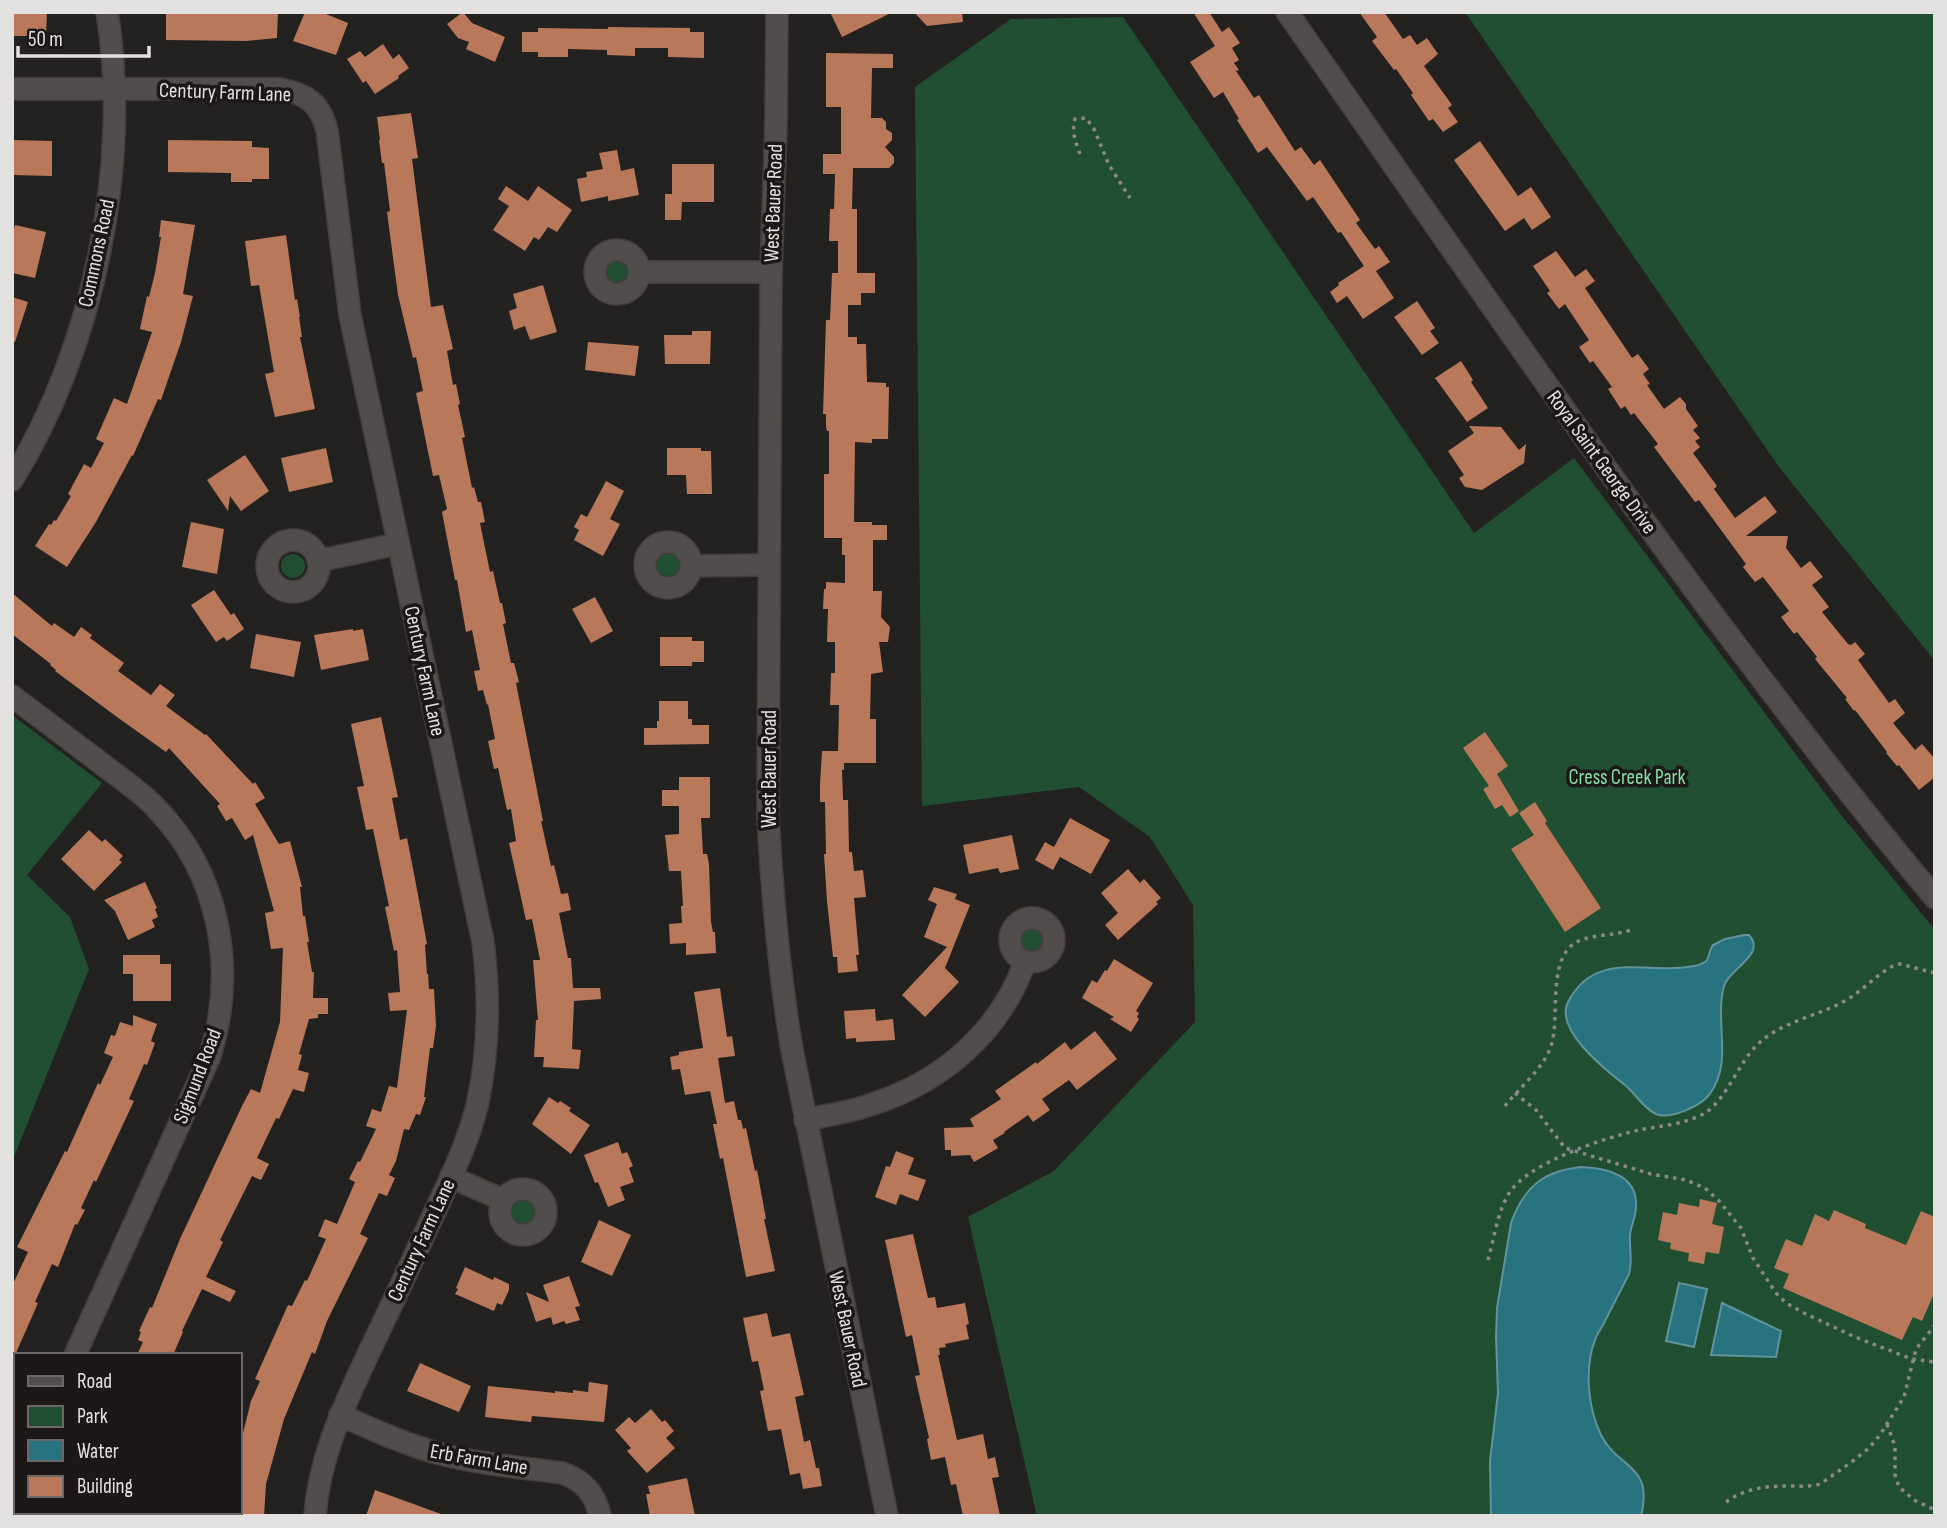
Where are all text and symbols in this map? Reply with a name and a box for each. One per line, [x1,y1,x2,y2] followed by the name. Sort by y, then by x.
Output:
[18,14,149,58] scale bar
[28,27,63,52] text: 50 m
[158,78,291,107] street label: Century Farm Lane
[759,144,788,262] street label: West Bauer Road
[73,197,120,309] street label: Commons Road
[1541,386,1662,539] street label: Royal Saint George Drive
[399,604,450,738] street label: Century Farm Lane
[757,710,782,828] street label: West Bauer Road
[1568,765,1686,790] park label: Cress Creek Park
[168,1025,227,1127] street label: Sigmund Road
[382,1175,461,1305] street label: Century Farm Lane
[823,1269,872,1389] street label: West Bauer Road
[14,1353,242,1514] legend
[77,1369,112,1394] text: Road
[77,1404,108,1429] text: Park
[77,1439,119,1464] text: Water
[428,1439,530,1480] street label: Erb Farm Lane
[77,1474,133,1499] text: Building

